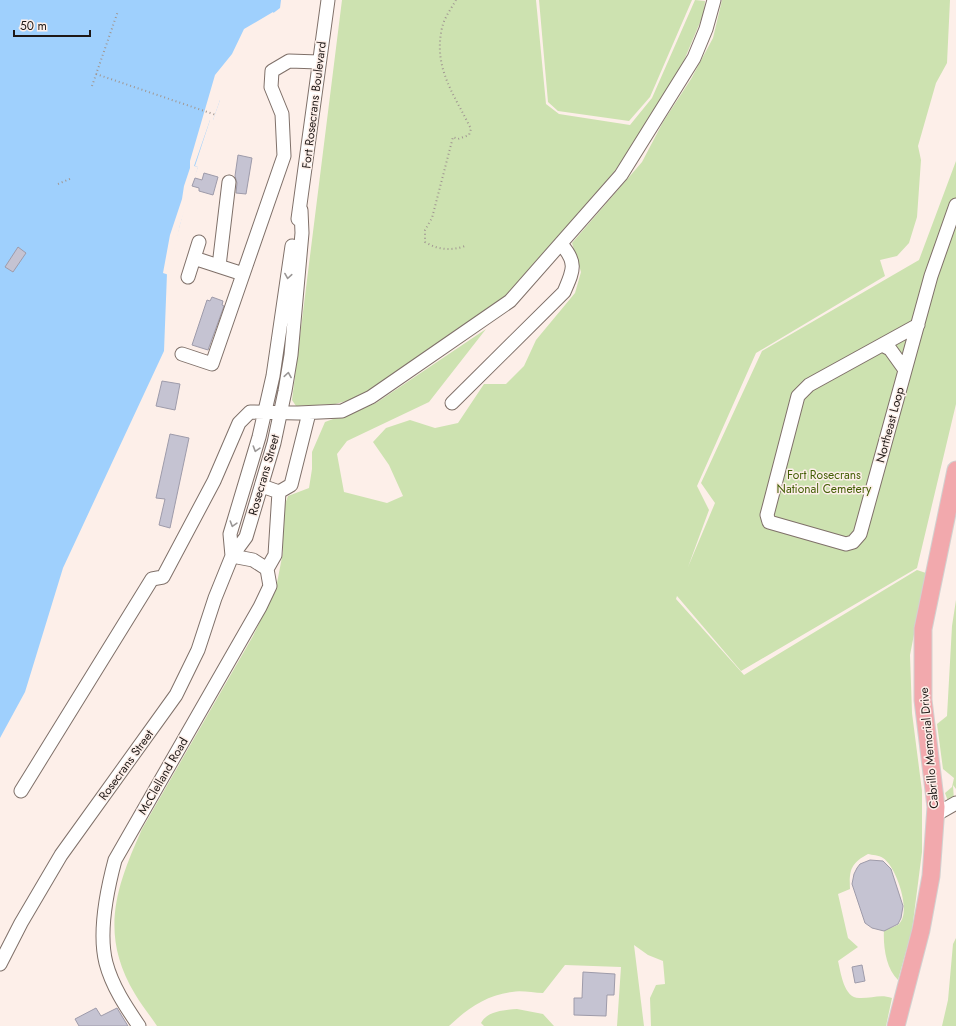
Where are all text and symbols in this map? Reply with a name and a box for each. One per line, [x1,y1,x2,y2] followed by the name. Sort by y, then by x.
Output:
[14,12,90,38] scale bar
[20,17,47,35] text: 50 m
[297,40,331,170] street label: Fort Rosecrans Boulevard
[284,272,293,279] one-way arrow
[283,371,292,378] one-way arrow
[871,385,909,465] street label: Northeast Loop
[244,432,284,518] street label: Rosecrans Street
[252,445,261,452] one-way arrow
[777,466,872,498] park label: Fort Rosecrans National Cemetery
[229,520,238,527] one-way arrow
[915,687,943,809] street label: Cabrillo Memorial Drive
[94,726,158,804] street label: Rosecrans Street
[134,734,192,818] street label: McClelland Road

